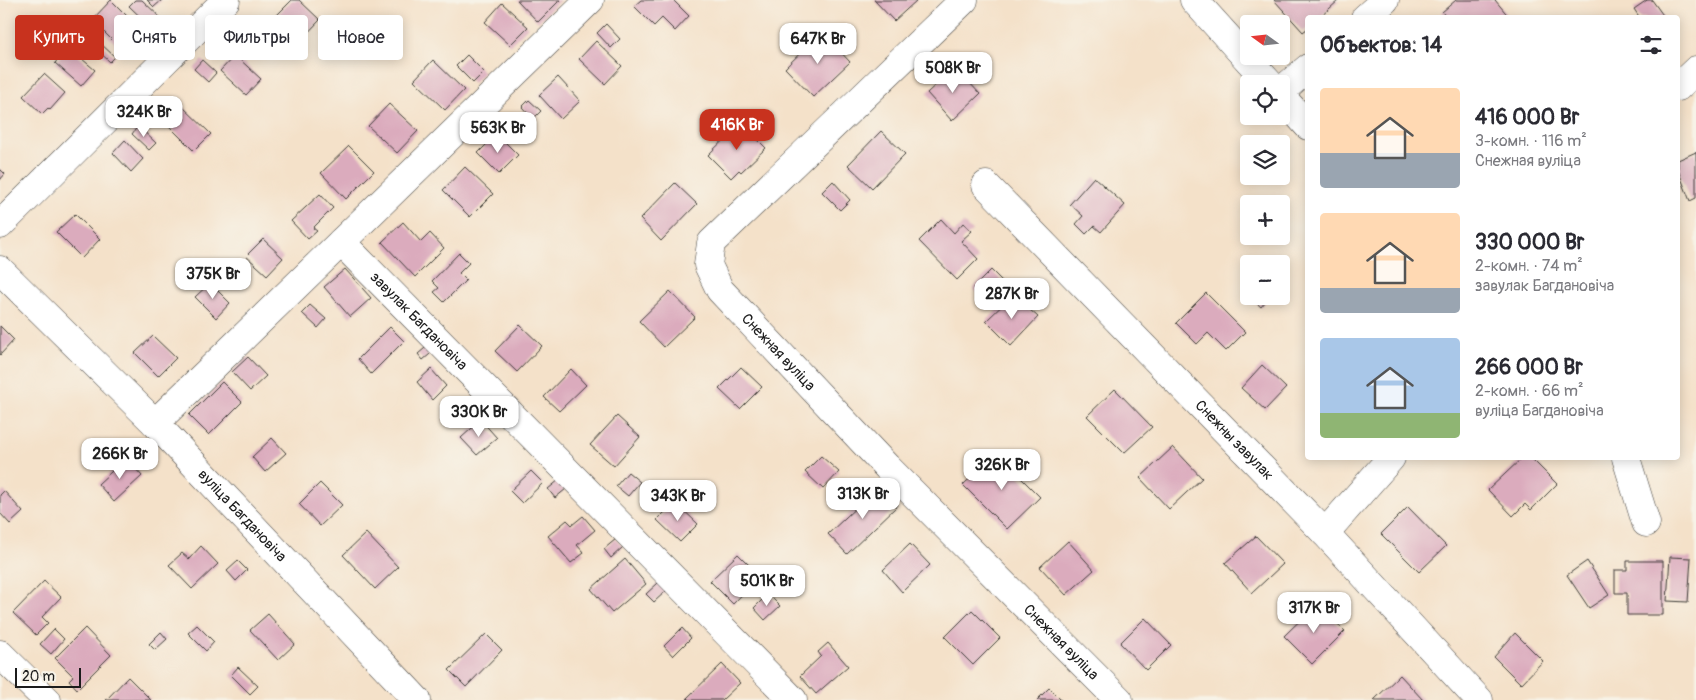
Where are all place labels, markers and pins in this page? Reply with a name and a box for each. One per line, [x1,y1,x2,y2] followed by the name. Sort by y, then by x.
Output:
[772,22,864,65] pin: 647K Br
[907,52,999,94] pin: 508K Br
[98,96,190,138] pin: 324K Br
[691,108,783,151] pin: 416K Br
[452,112,544,154] pin: 563K Br
[167,258,259,300] pin: 375K Br
[966,278,1058,320] pin: 287K Br
[433,396,525,438] pin: 330K Br
[74,438,166,480] pin: 266K Br
[956,448,1048,491] pin: 326K Br
[817,478,909,520] pin: 313K Br
[632,480,724,522] pin: 343K Br
[721,564,813,607] pin: 501K Br
[1268,592,1360,634] pin: 317K Br

